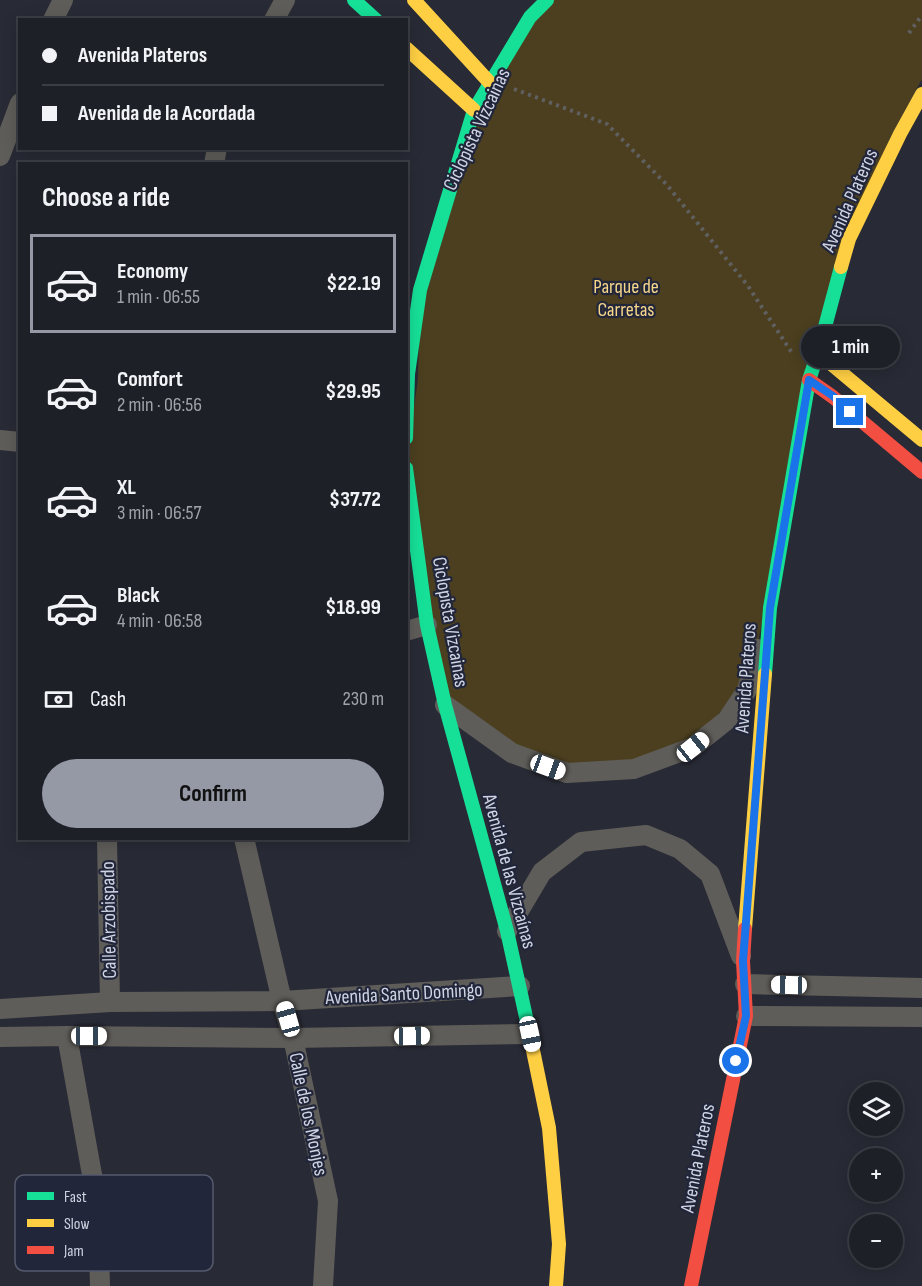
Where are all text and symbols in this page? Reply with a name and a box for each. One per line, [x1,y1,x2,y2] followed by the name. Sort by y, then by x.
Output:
[78,42,207,69] text: Avenida Plateros
[438,65,516,194] street label: Ciclopista Vizcainas
[78,100,255,127] text: Avenida de la Acordada
[816,145,883,257] street label: Avenida Plateros
[42,182,170,214] text: Choose a ride
[45,257,99,311] icon: car
[117,258,188,285] text: Economy
[326,270,381,297] text: $22.19
[593,275,659,322] park label: Parque de Carretas
[117,285,200,309] text: 1 min · 06:55
[800,325,900,367] callout: 1 min
[832,335,869,359] text: 1 min
[45,365,99,419] icon: car
[117,366,183,393] text: Comfort
[325,378,381,405] text: $29.95
[117,393,202,417] text: 2 min · 06:56
[836,398,863,425] route end
[45,473,99,527] icon: car
[117,474,136,501] text: XL
[329,486,381,513] text: $37.72
[117,501,201,525] text: 3 min · 06:57
[427,555,473,689] street label: Ciclopista Vizcainas
[45,581,99,635] icon: car
[117,582,159,609] text: Black
[325,594,381,621] text: $18.99
[117,609,202,633] text: 4 min · 06:58
[730,622,762,735] street label: Avenida Plateros
[42,683,75,716] icon: cash
[90,686,126,713] text: Cash
[342,687,384,711] text: 230 m
[673,729,713,765] car
[528,752,568,782] car
[42,759,384,828] button: Confirm
[477,790,541,951] street label: Avenida de las Vizcaínas
[96,861,122,979] street label: Calle Arzobispado
[771,976,807,994] car
[324,978,483,1010] street label: Avenida Santo Domingo
[274,999,302,1039] car
[517,1015,543,1053] car
[71,1027,107,1045] car
[394,1027,430,1045] car
[722,1047,749,1074] route start
[283,1050,333,1178] street label: Calle de los Monjes
[849,1082,903,1268] map controls
[849,1082,903,1136] button: layers
[675,1102,720,1216] street label: Avenida Plateros
[849,1148,903,1202] button: +
[15,1175,213,1271] legend
[64,1188,87,1207] text: Fast
[849,1214,903,1268] button: −
[64,1215,89,1234] text: Slow
[63,1242,84,1261] text: Jam

